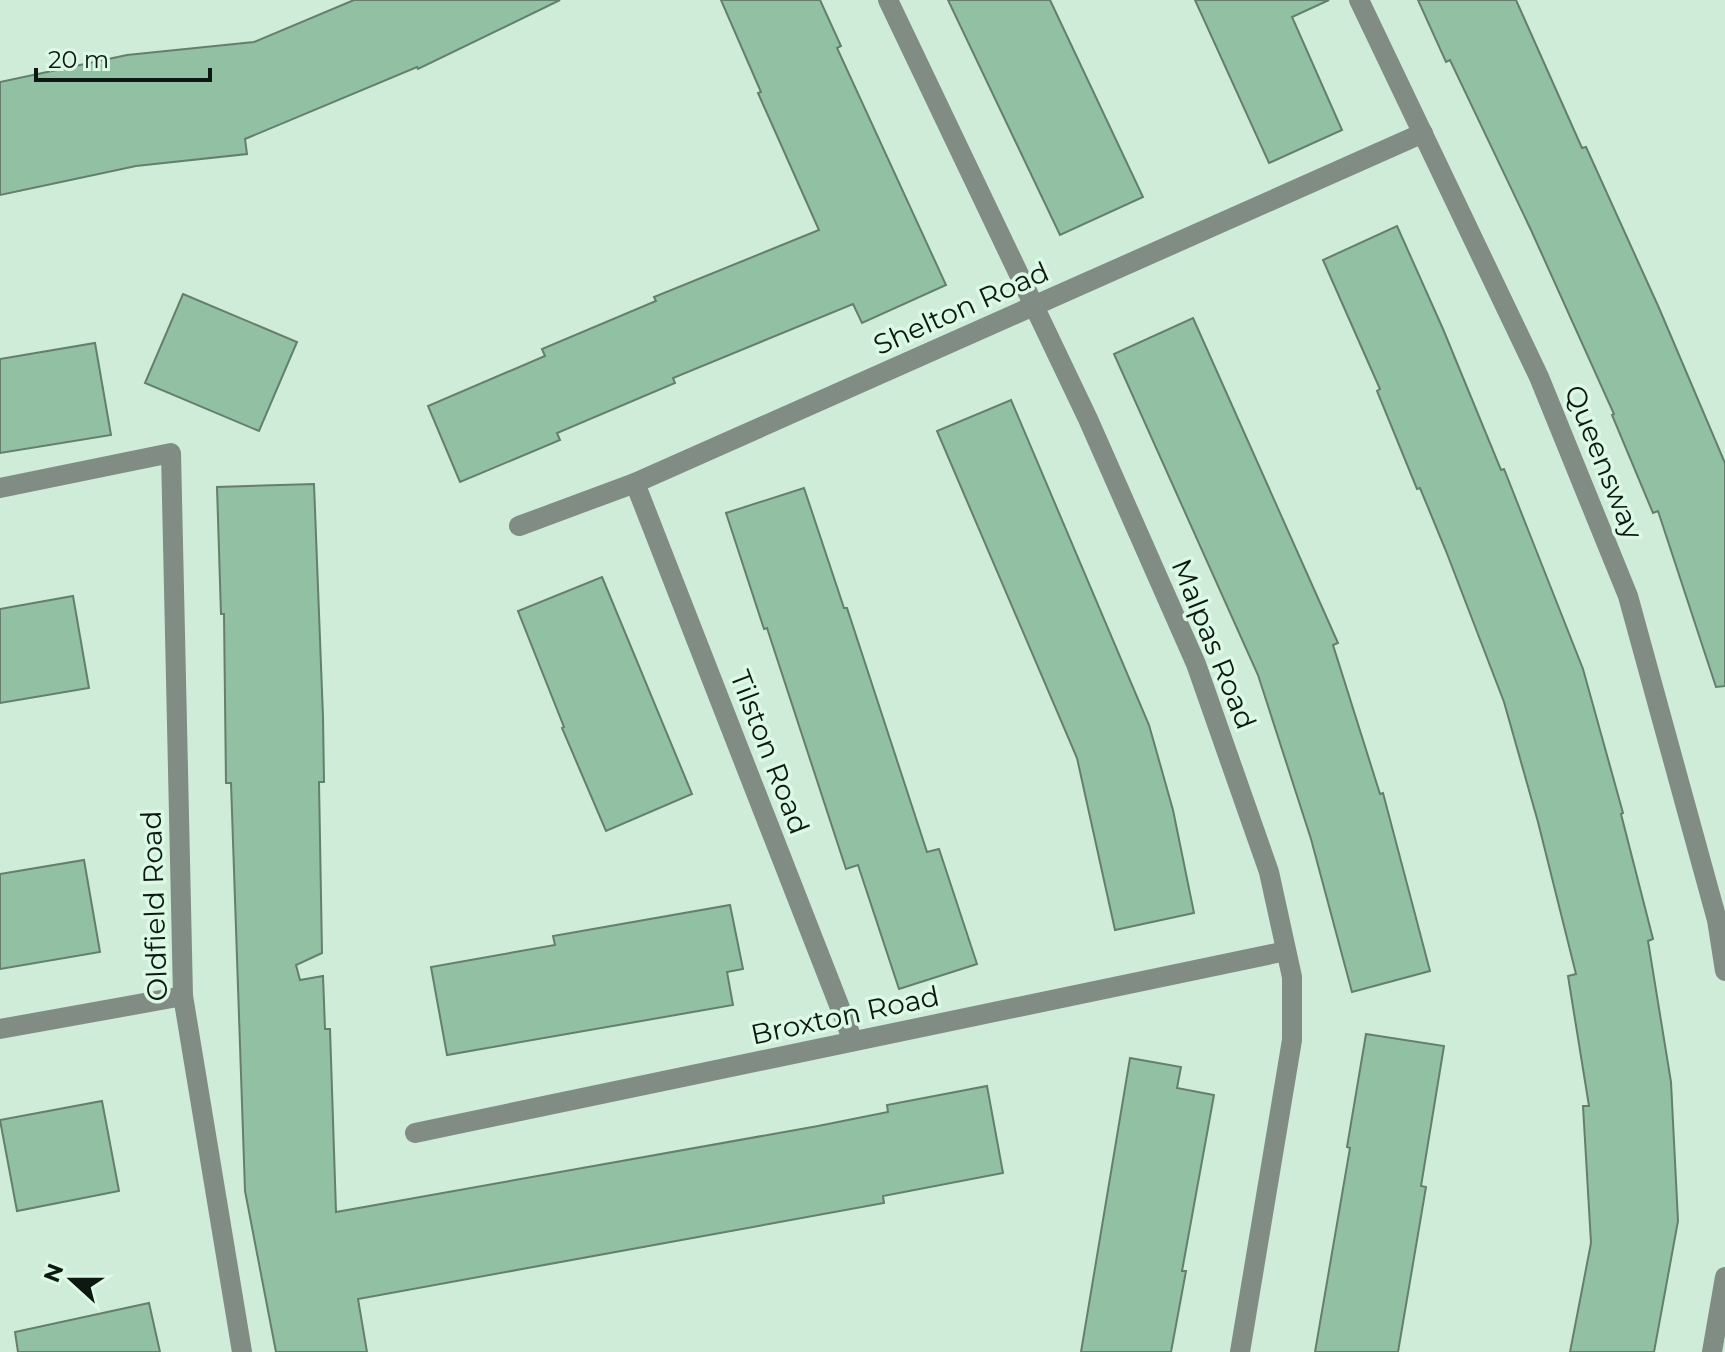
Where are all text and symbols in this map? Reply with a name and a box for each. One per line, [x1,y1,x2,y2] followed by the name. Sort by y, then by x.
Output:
[36,32,210,82] scale bar
[48,45,109,74] text: 20 m
[868,254,1054,362] street label: Shelton Road
[1558,380,1651,545] street label: Queensway
[1164,554,1264,734] street label: Malpas Road
[723,665,817,839] street label: Tilston Road
[134,810,174,1002] street label: Oldfield Road
[748,978,942,1052] street label: Broxton Road
[32,1240,112,1320] north arrow
[38,1260,70,1286] text: N

